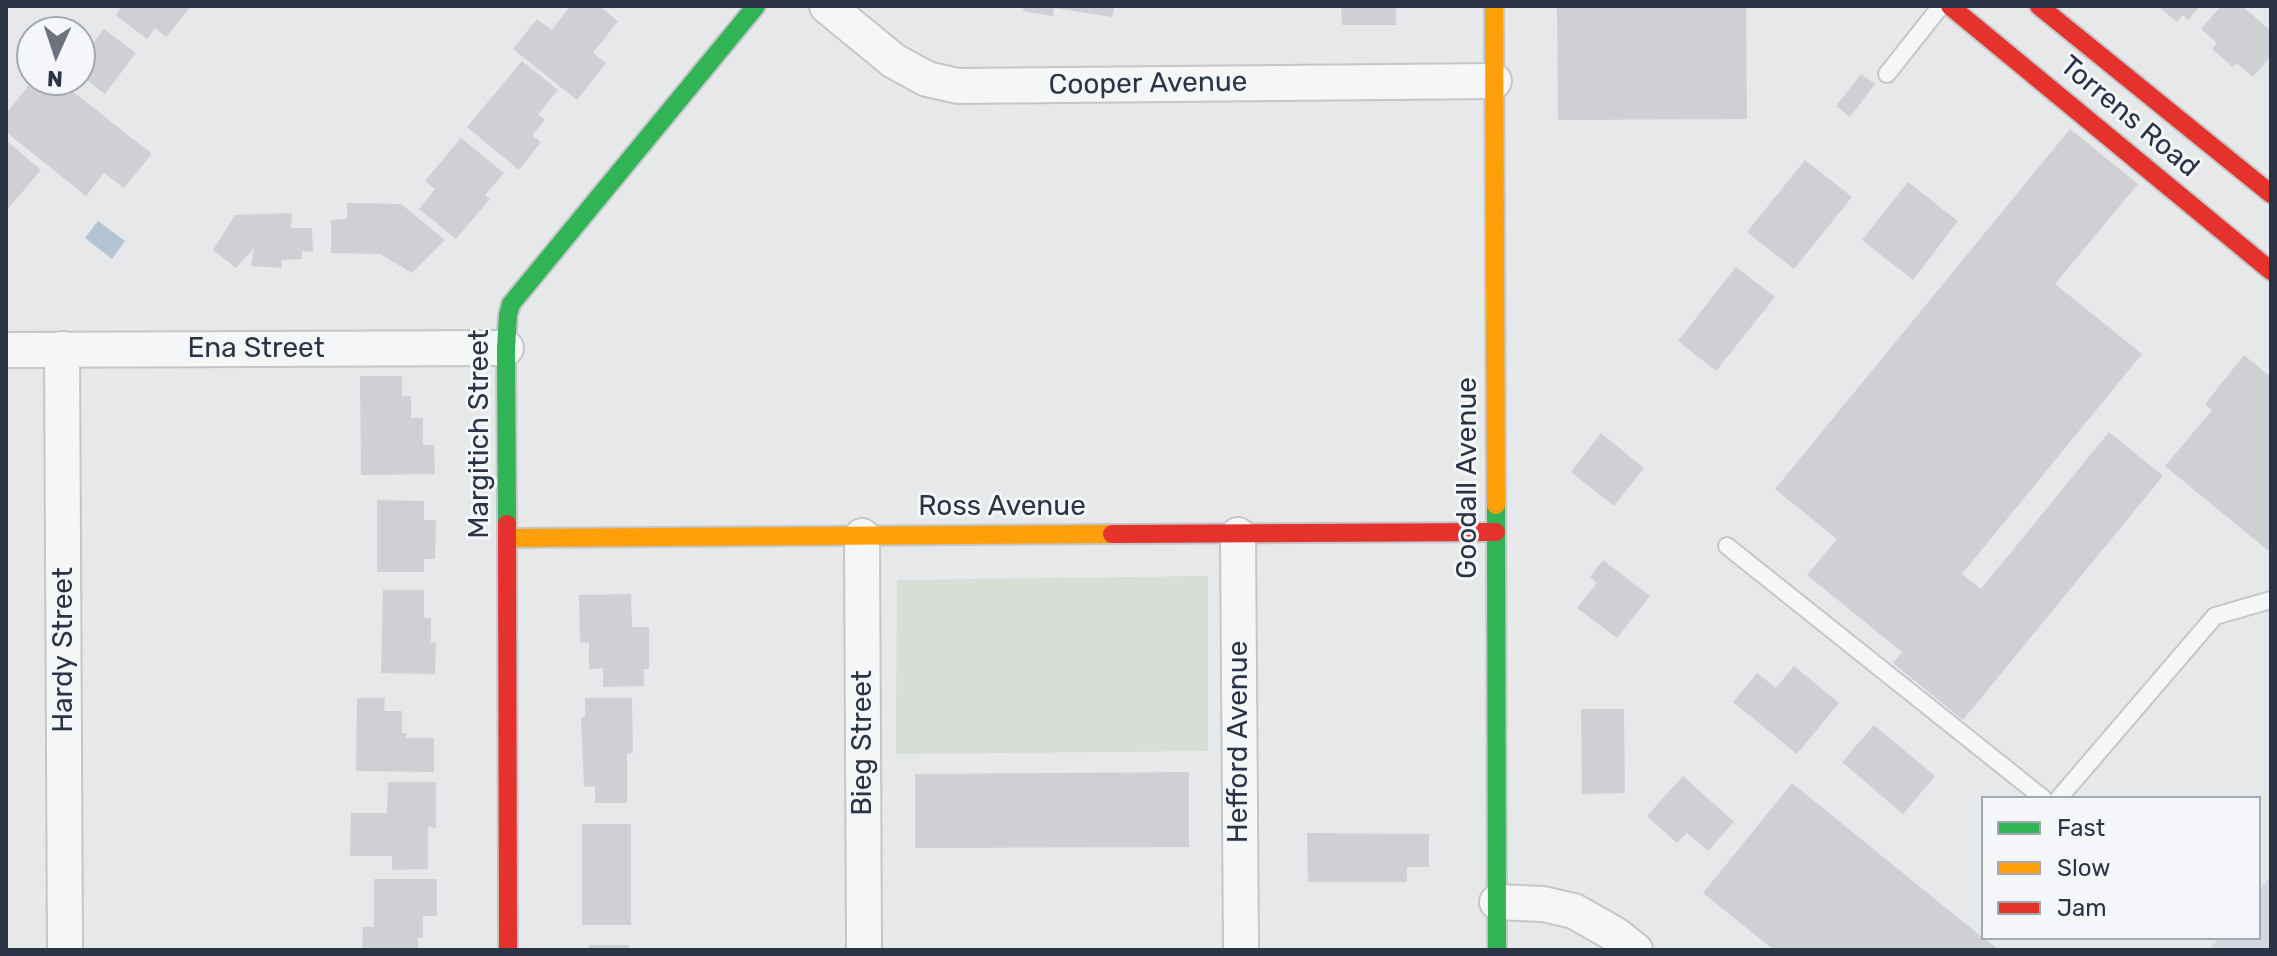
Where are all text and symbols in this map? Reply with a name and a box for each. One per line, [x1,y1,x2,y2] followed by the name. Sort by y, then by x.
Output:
[16,16,96,96] north arrow
[2053,49,2205,185] street label: Torrens Road
[46,65,63,92] text: N
[1048,65,1248,103] street label: Cooper Avenue
[463,329,497,539] street label: Margitich Street
[187,332,325,366] street label: Ena Street
[1451,377,1485,579] street label: Goodall Avenue
[918,490,1086,524] street label: Ross Avenue
[47,567,81,733] street label: Hardy Street
[1222,641,1256,843] street label: Hefford Avenue
[846,670,880,816] street label: Bieg Street
[1981,796,2261,940] legend
[2057,814,2105,842] text: Fast
[2057,854,2110,882] text: Slow
[2057,894,2107,922] text: Jam

